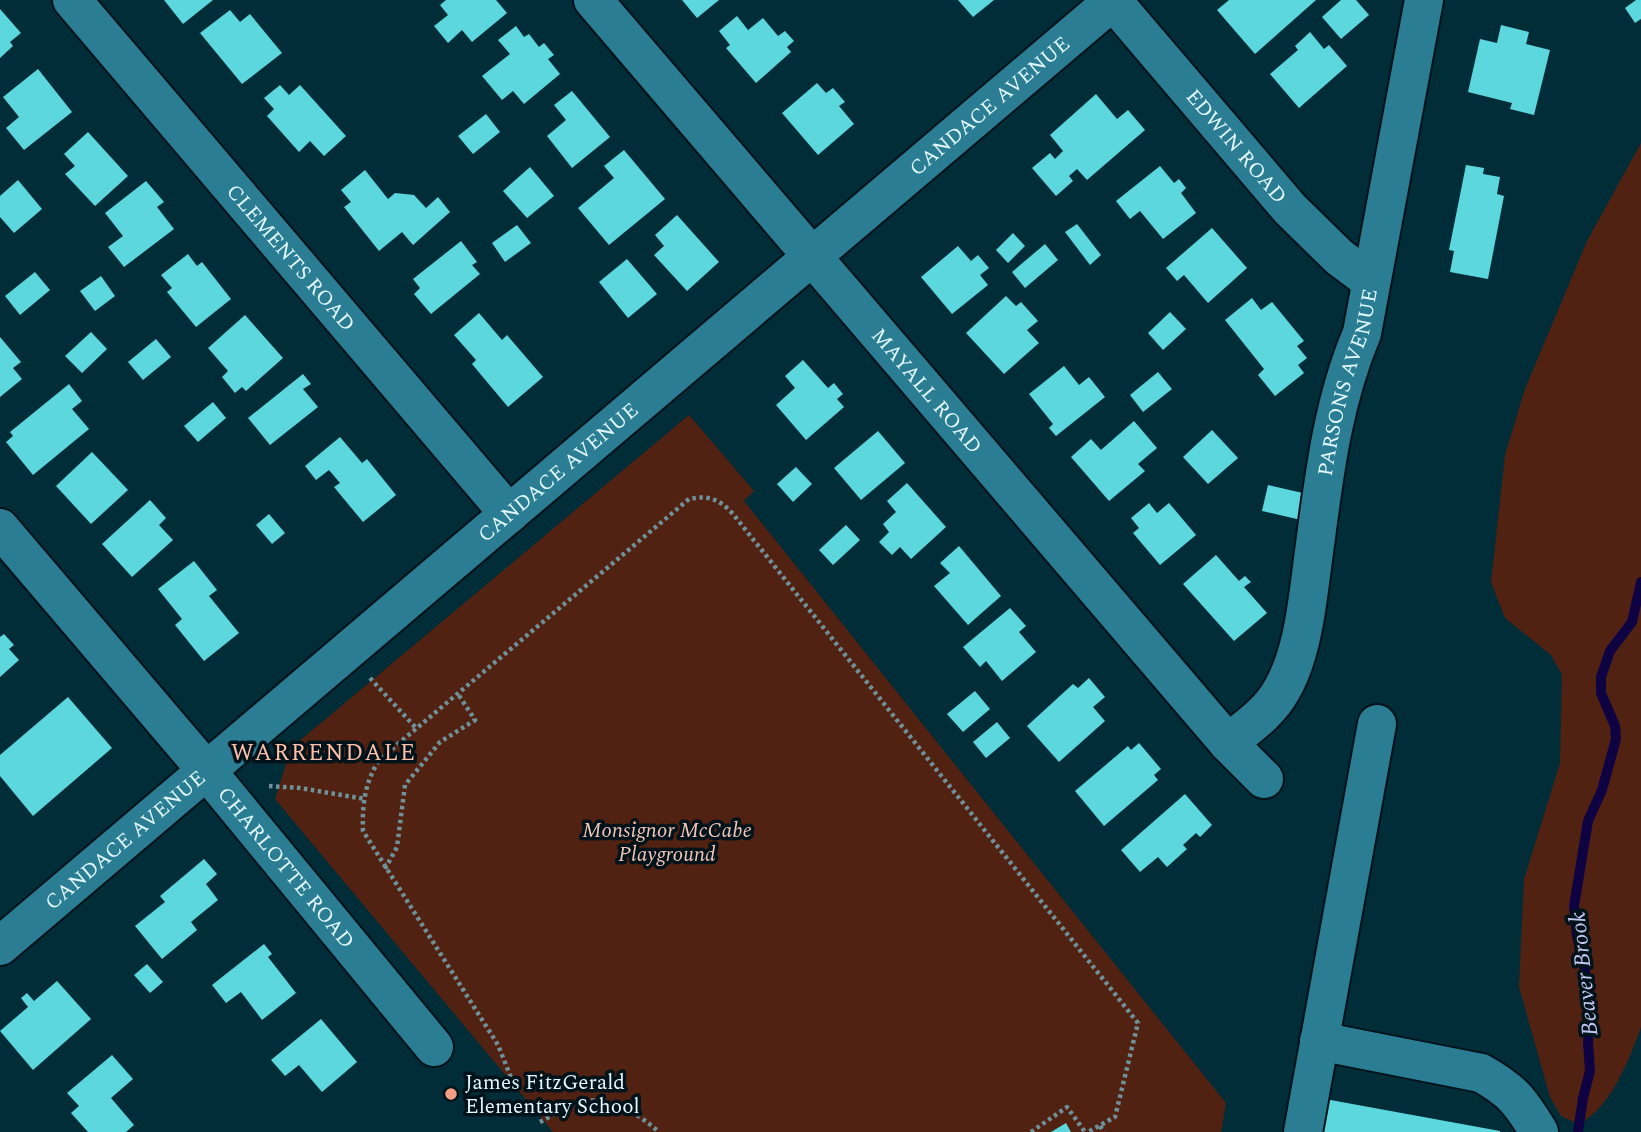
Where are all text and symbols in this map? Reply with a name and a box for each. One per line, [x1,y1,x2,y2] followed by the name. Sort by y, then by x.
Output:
[902,29,1078,184] street label: CANDACE AVENUE
[1177,82,1294,211] street label: EDWIN ROAD
[218,177,362,339] street label: CLEMENTS ROAD
[1310,286,1387,478] street label: PARSONS AVENUE
[863,321,989,462] street label: MAYALL ROAD
[471,395,646,551] street label: CANDACE AVENUE
[231,736,417,771] district label: WARRENDALE
[38,763,213,918] street label: CANDACE AVENUE
[209,780,362,956] street label: CHARLOTTE ROAD
[582,815,752,871] park label: Monsignor McCabe Playground
[1561,910,1608,1038] water label: Beaver Brook
[465,1067,640,1123] place label: James FitzGerald Elementary School
[443,1086,459,1102] marker: James FitzGerald Elementary School

